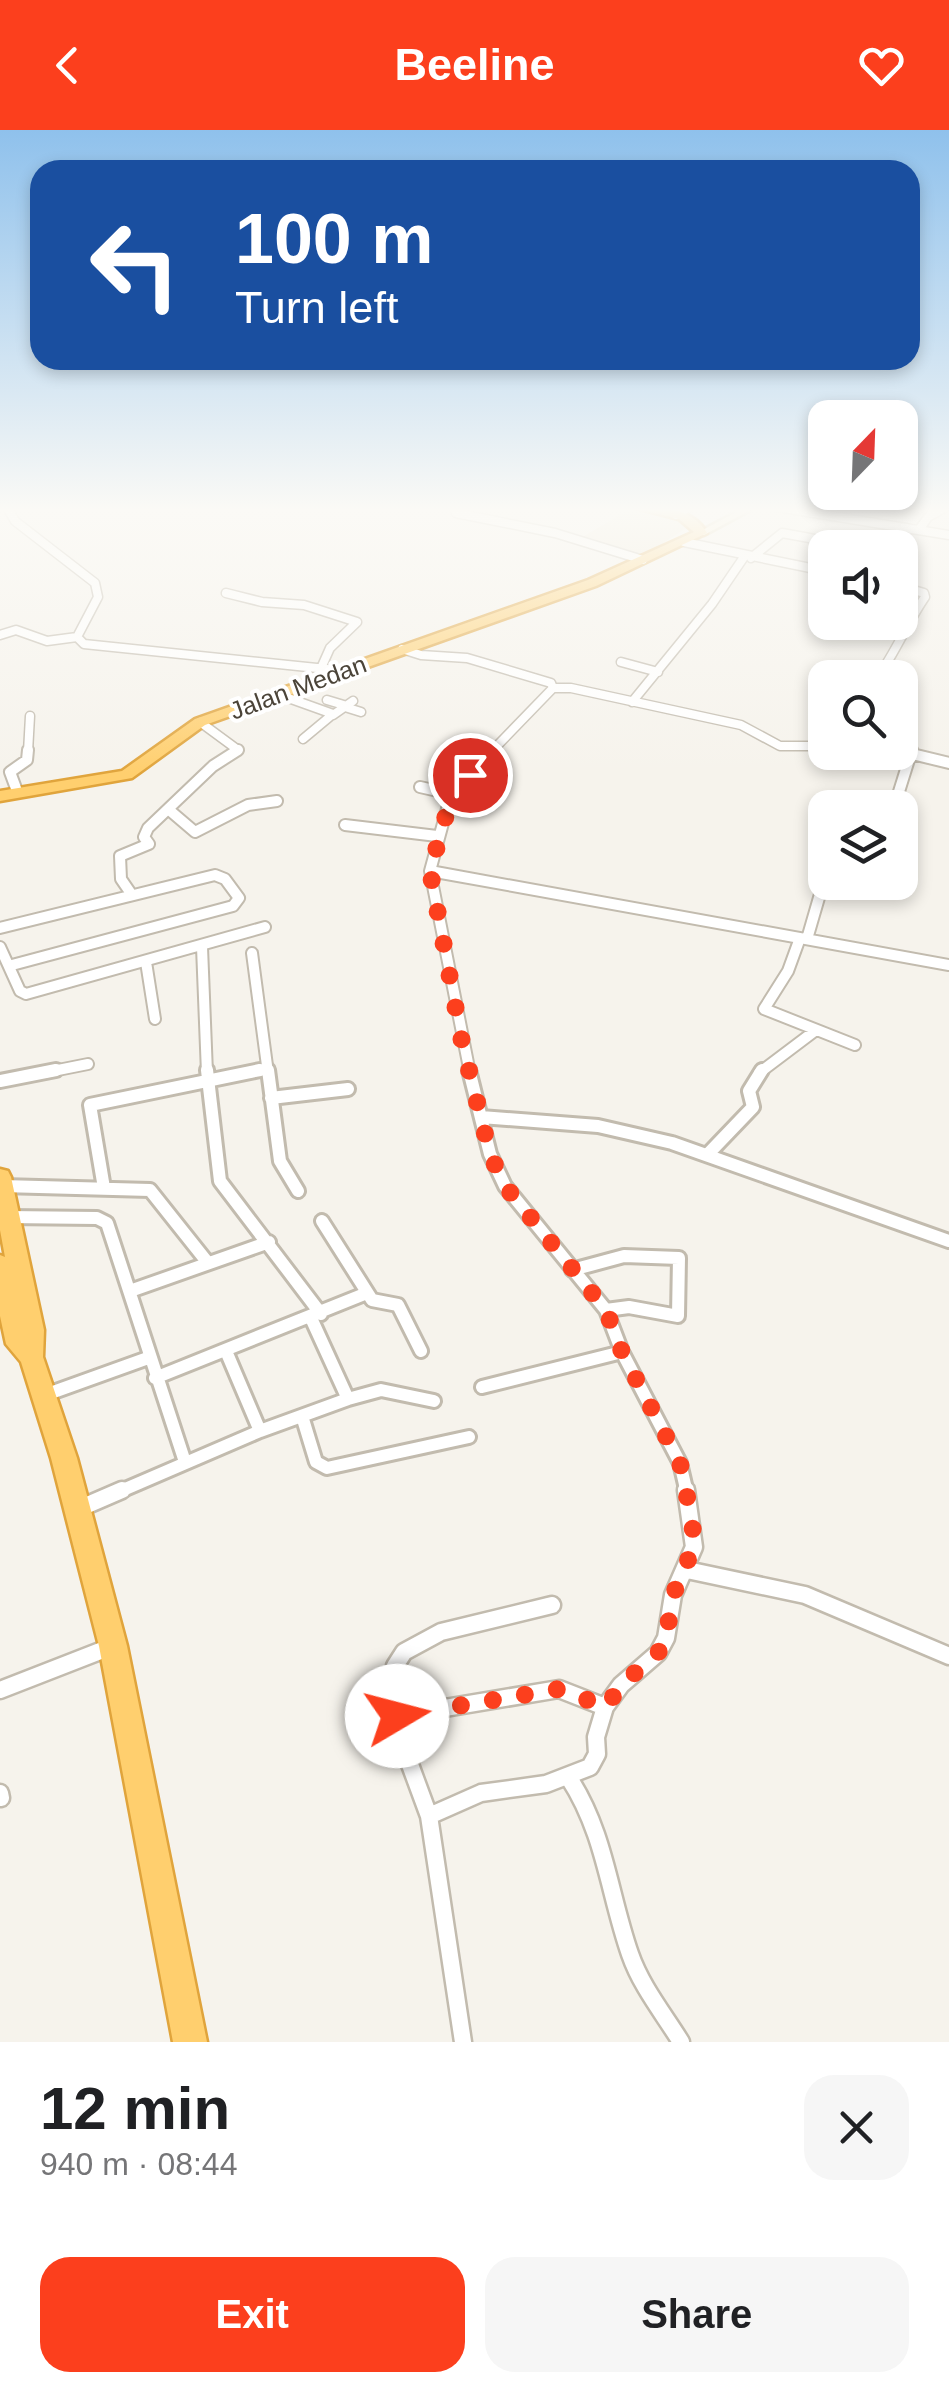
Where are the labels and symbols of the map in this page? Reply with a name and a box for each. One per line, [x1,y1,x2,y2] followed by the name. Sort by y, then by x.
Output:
[808,400,918,510] north arrow
[226,649,370,725] street label: Jalan Medan
[428,733,513,818] pin
[345,1664,449,1768] position arrow

